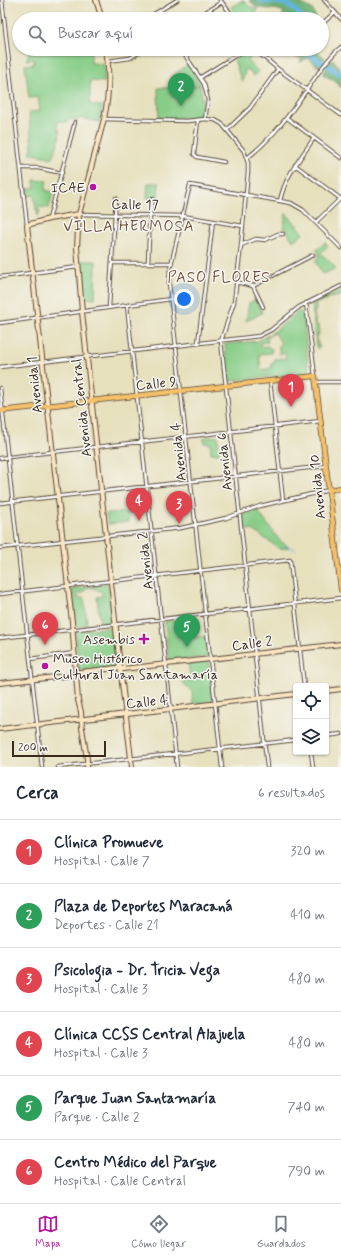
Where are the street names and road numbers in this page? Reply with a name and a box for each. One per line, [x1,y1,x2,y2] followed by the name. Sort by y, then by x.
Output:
[111,196,159,214] street label: Calle 17
[23,356,47,414] street label: Avenida 1
[68,358,96,458] street label: Avenida Central
[135,373,177,395] street label: Calle 9
[167,422,191,482] street label: Avenida 4
[213,432,237,492] street label: Avenida 6
[306,454,330,520] street label: Avenida 10
[134,531,158,590] street label: Avenida 2
[231,633,274,655] street label: Calle 2
[125,691,169,713] street label: Calle 4

